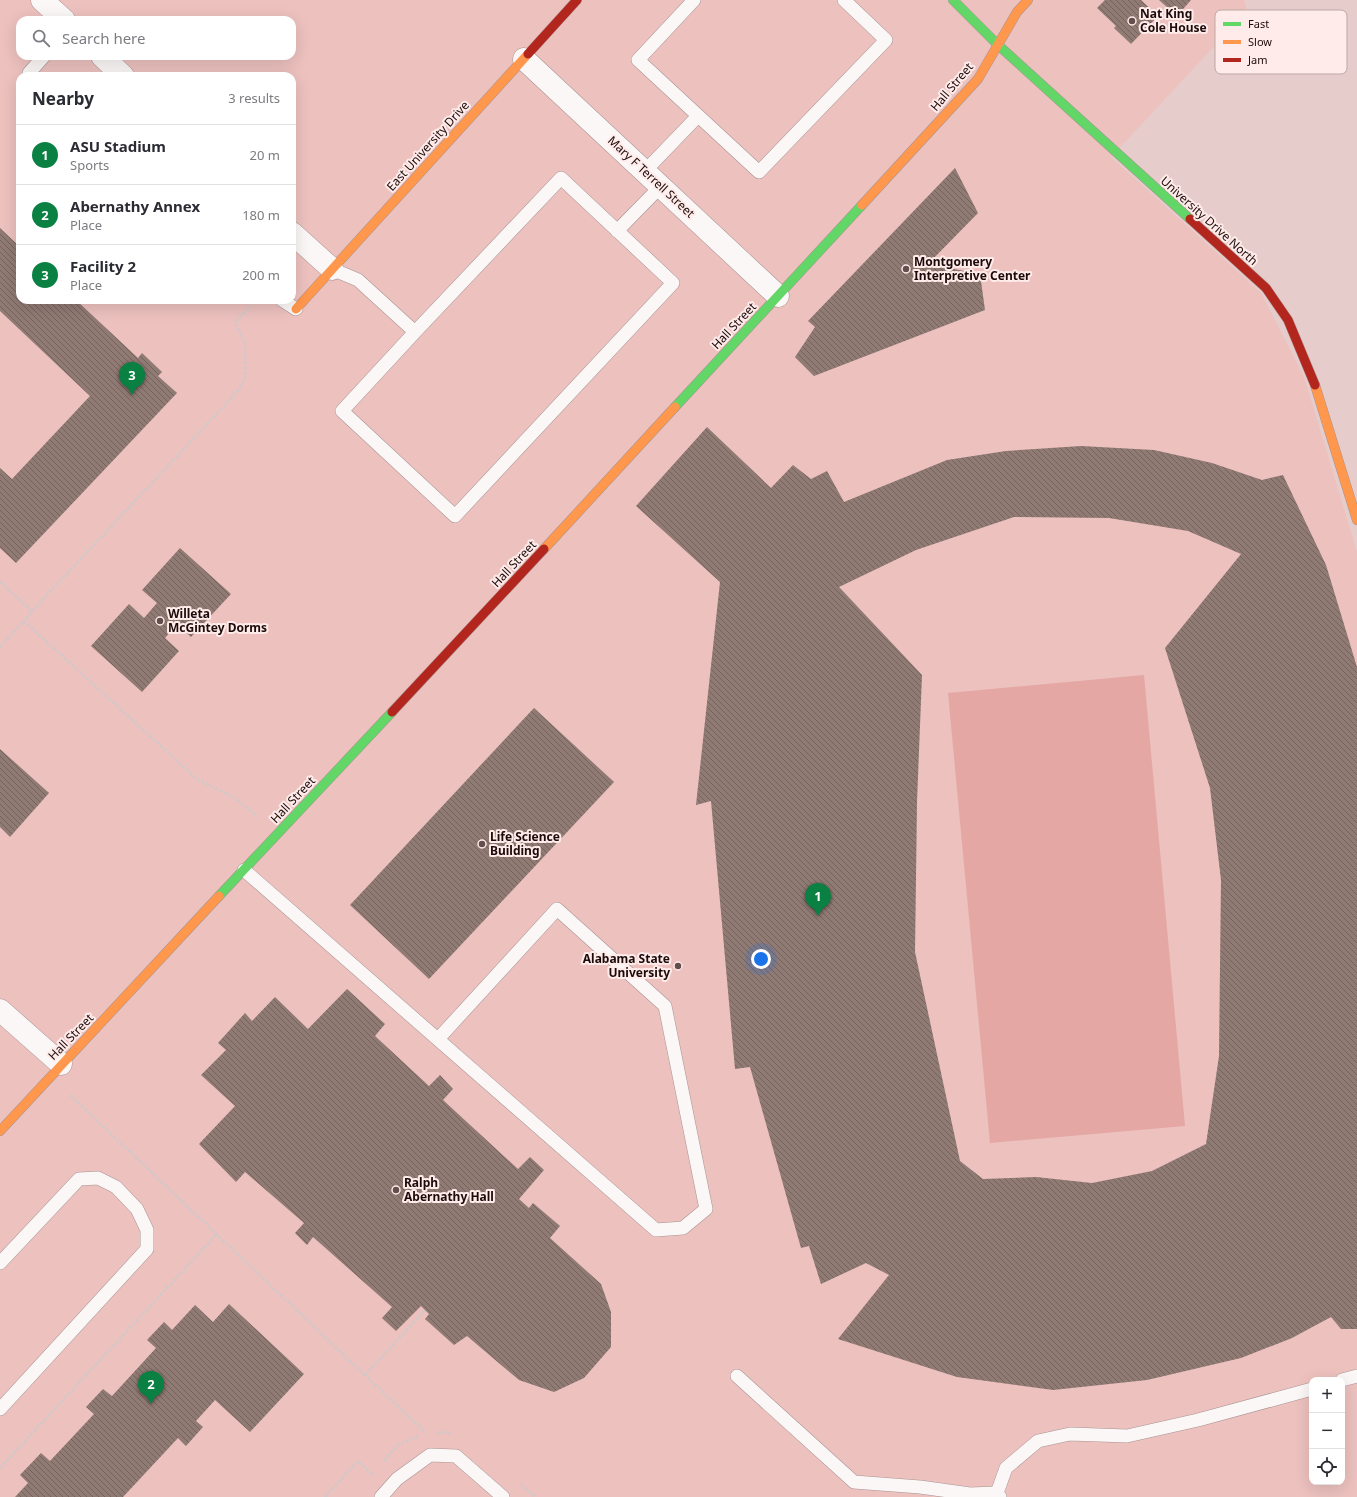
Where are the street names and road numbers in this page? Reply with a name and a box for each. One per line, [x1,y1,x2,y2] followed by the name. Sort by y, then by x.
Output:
[926,58,977,115] street label: Hall Street
[383,97,473,194] street label: East University Drive
[604,132,699,222] street label: Mary F Terrell Street
[1157,172,1262,269] street label: University Drive North
[707,298,760,353] street label: Hall Street
[487,536,540,591] street label: Hall Street
[266,772,319,827] street label: Hall Street
[44,1009,98,1064] street label: Hall Street

